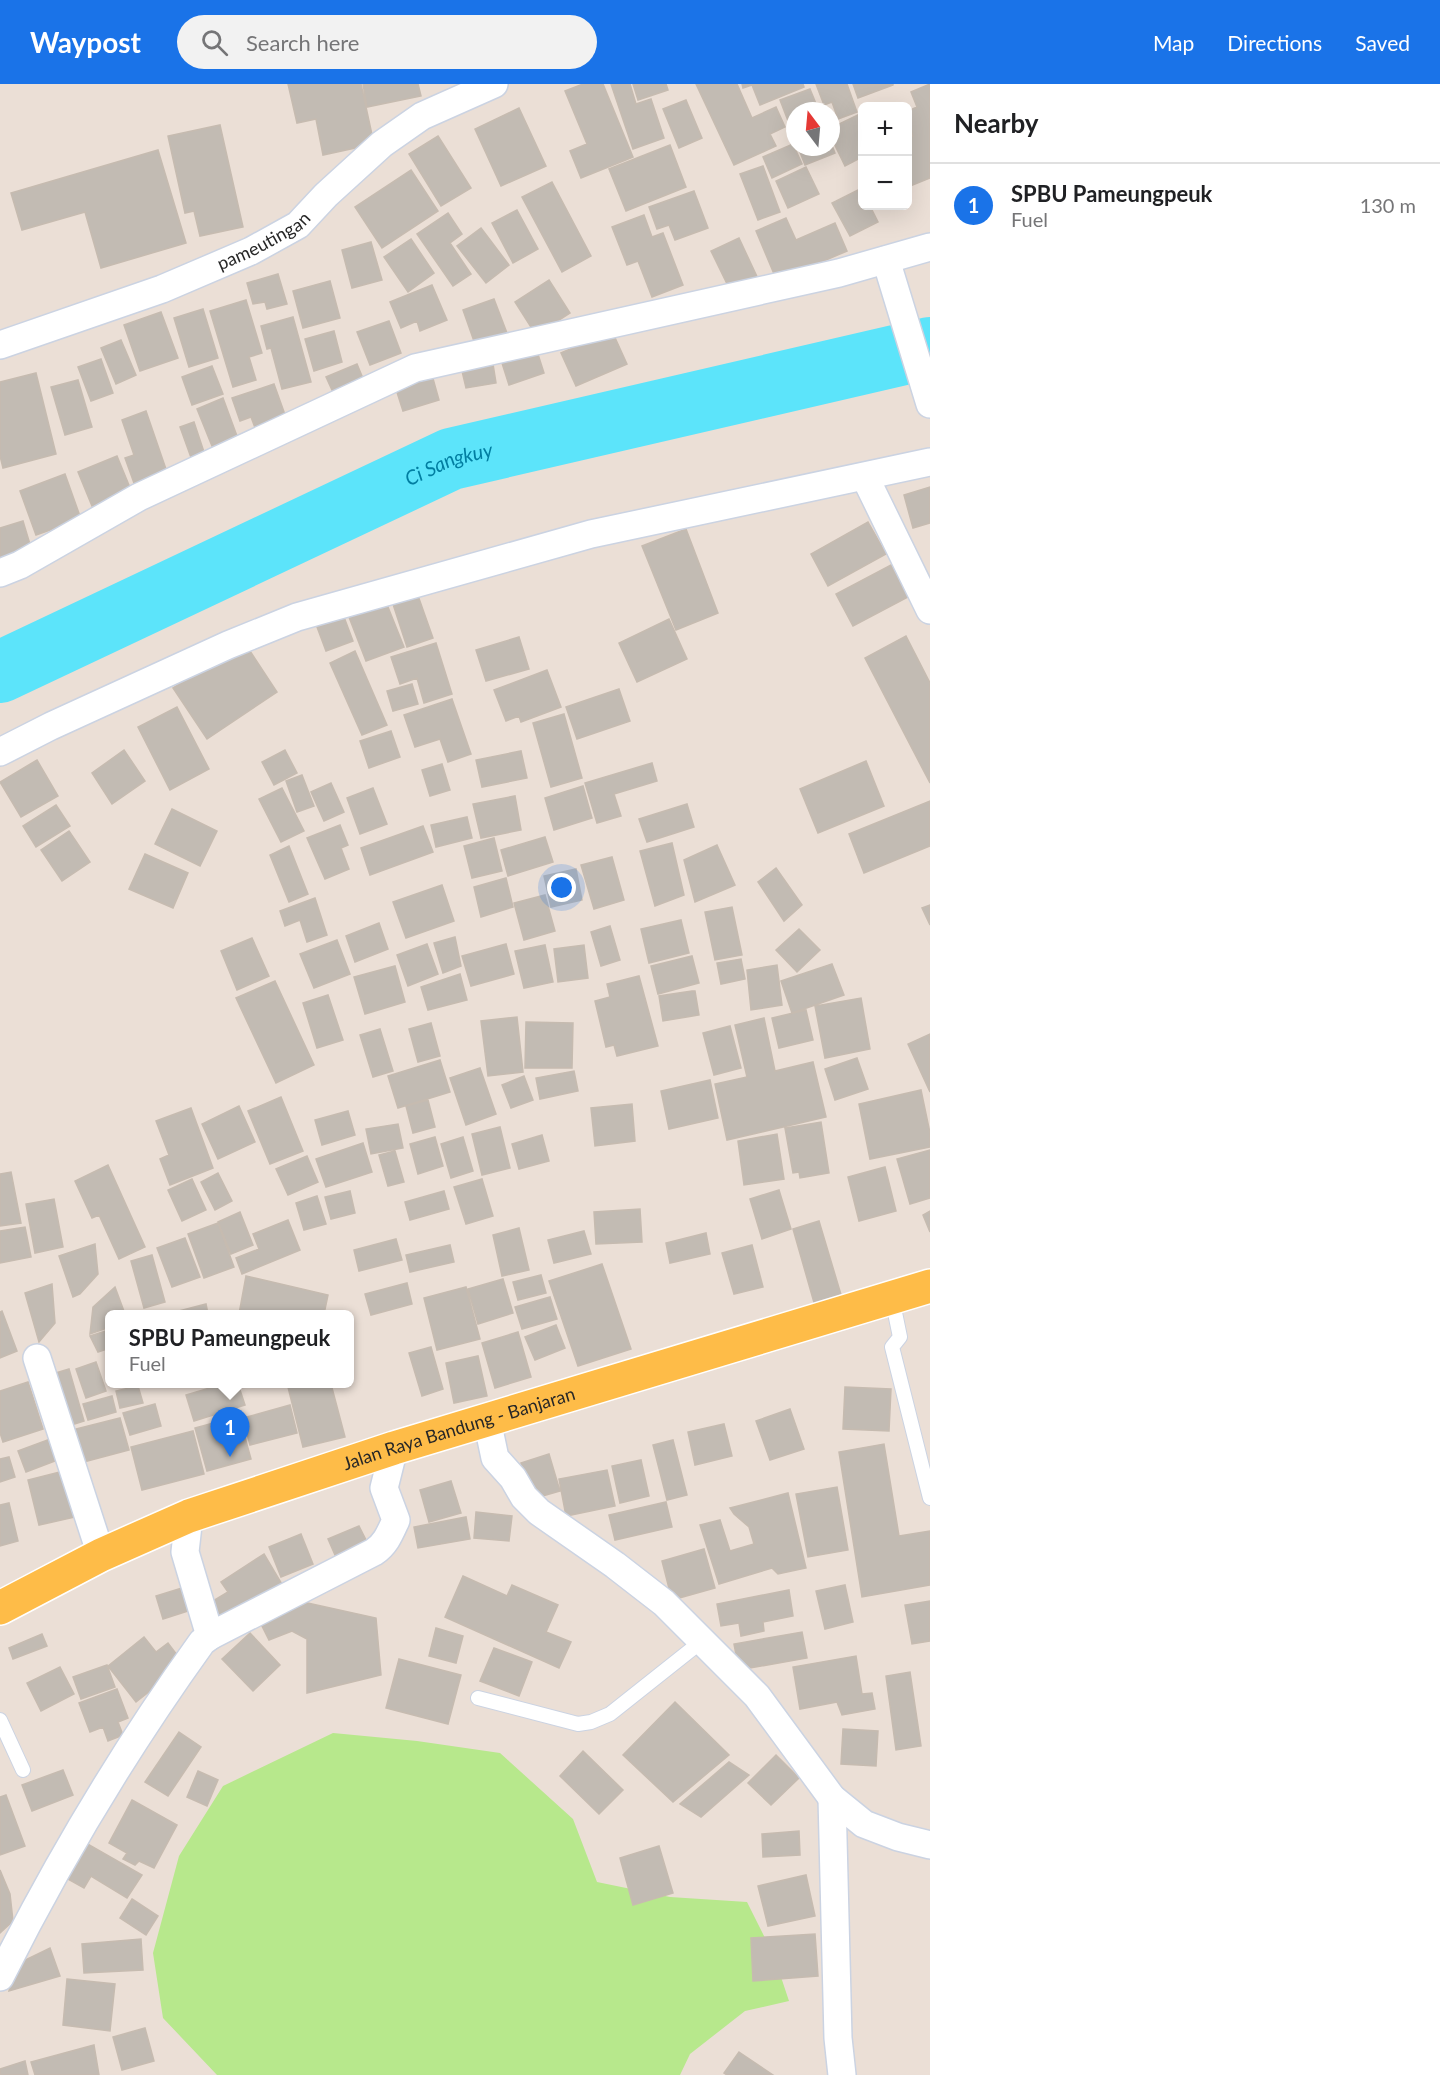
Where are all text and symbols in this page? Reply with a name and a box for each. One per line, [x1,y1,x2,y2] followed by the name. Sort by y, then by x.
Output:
[177,15,597,69] search box
[30,25,141,59] text: Waypost
[198,26,231,59] icon: search
[246,29,359,56] text: Search here
[1153,30,1194,55] text: Map
[1227,30,1322,55] text: Directions
[1355,30,1410,55] text: Saved
[786,102,840,156] north arrow
[858,102,912,210] map controls
[858,102,912,156] button: +
[954,107,1039,139] text: Nearby
[858,156,912,210] button: −
[1011,180,1212,207] text: SPBU Pameungpeuk
[968,193,979,217] text: 1
[1360,193,1416,217] text: 130 m
[214,207,315,274] street label: pameutingan
[1011,207,1048,231] text: Fuel
[400,437,495,490] water label: Ci Sangkuy
[547,873,576,902] your location
[105,1310,354,1388] popup
[129,1324,330,1351] text: SPBU Pameungpeuk
[129,1351,166,1375] text: Fuel
[340,1382,577,1474] street label: Jalan Raya Bandung - Banjaran
[210,1408,250,1457] pin: 1

